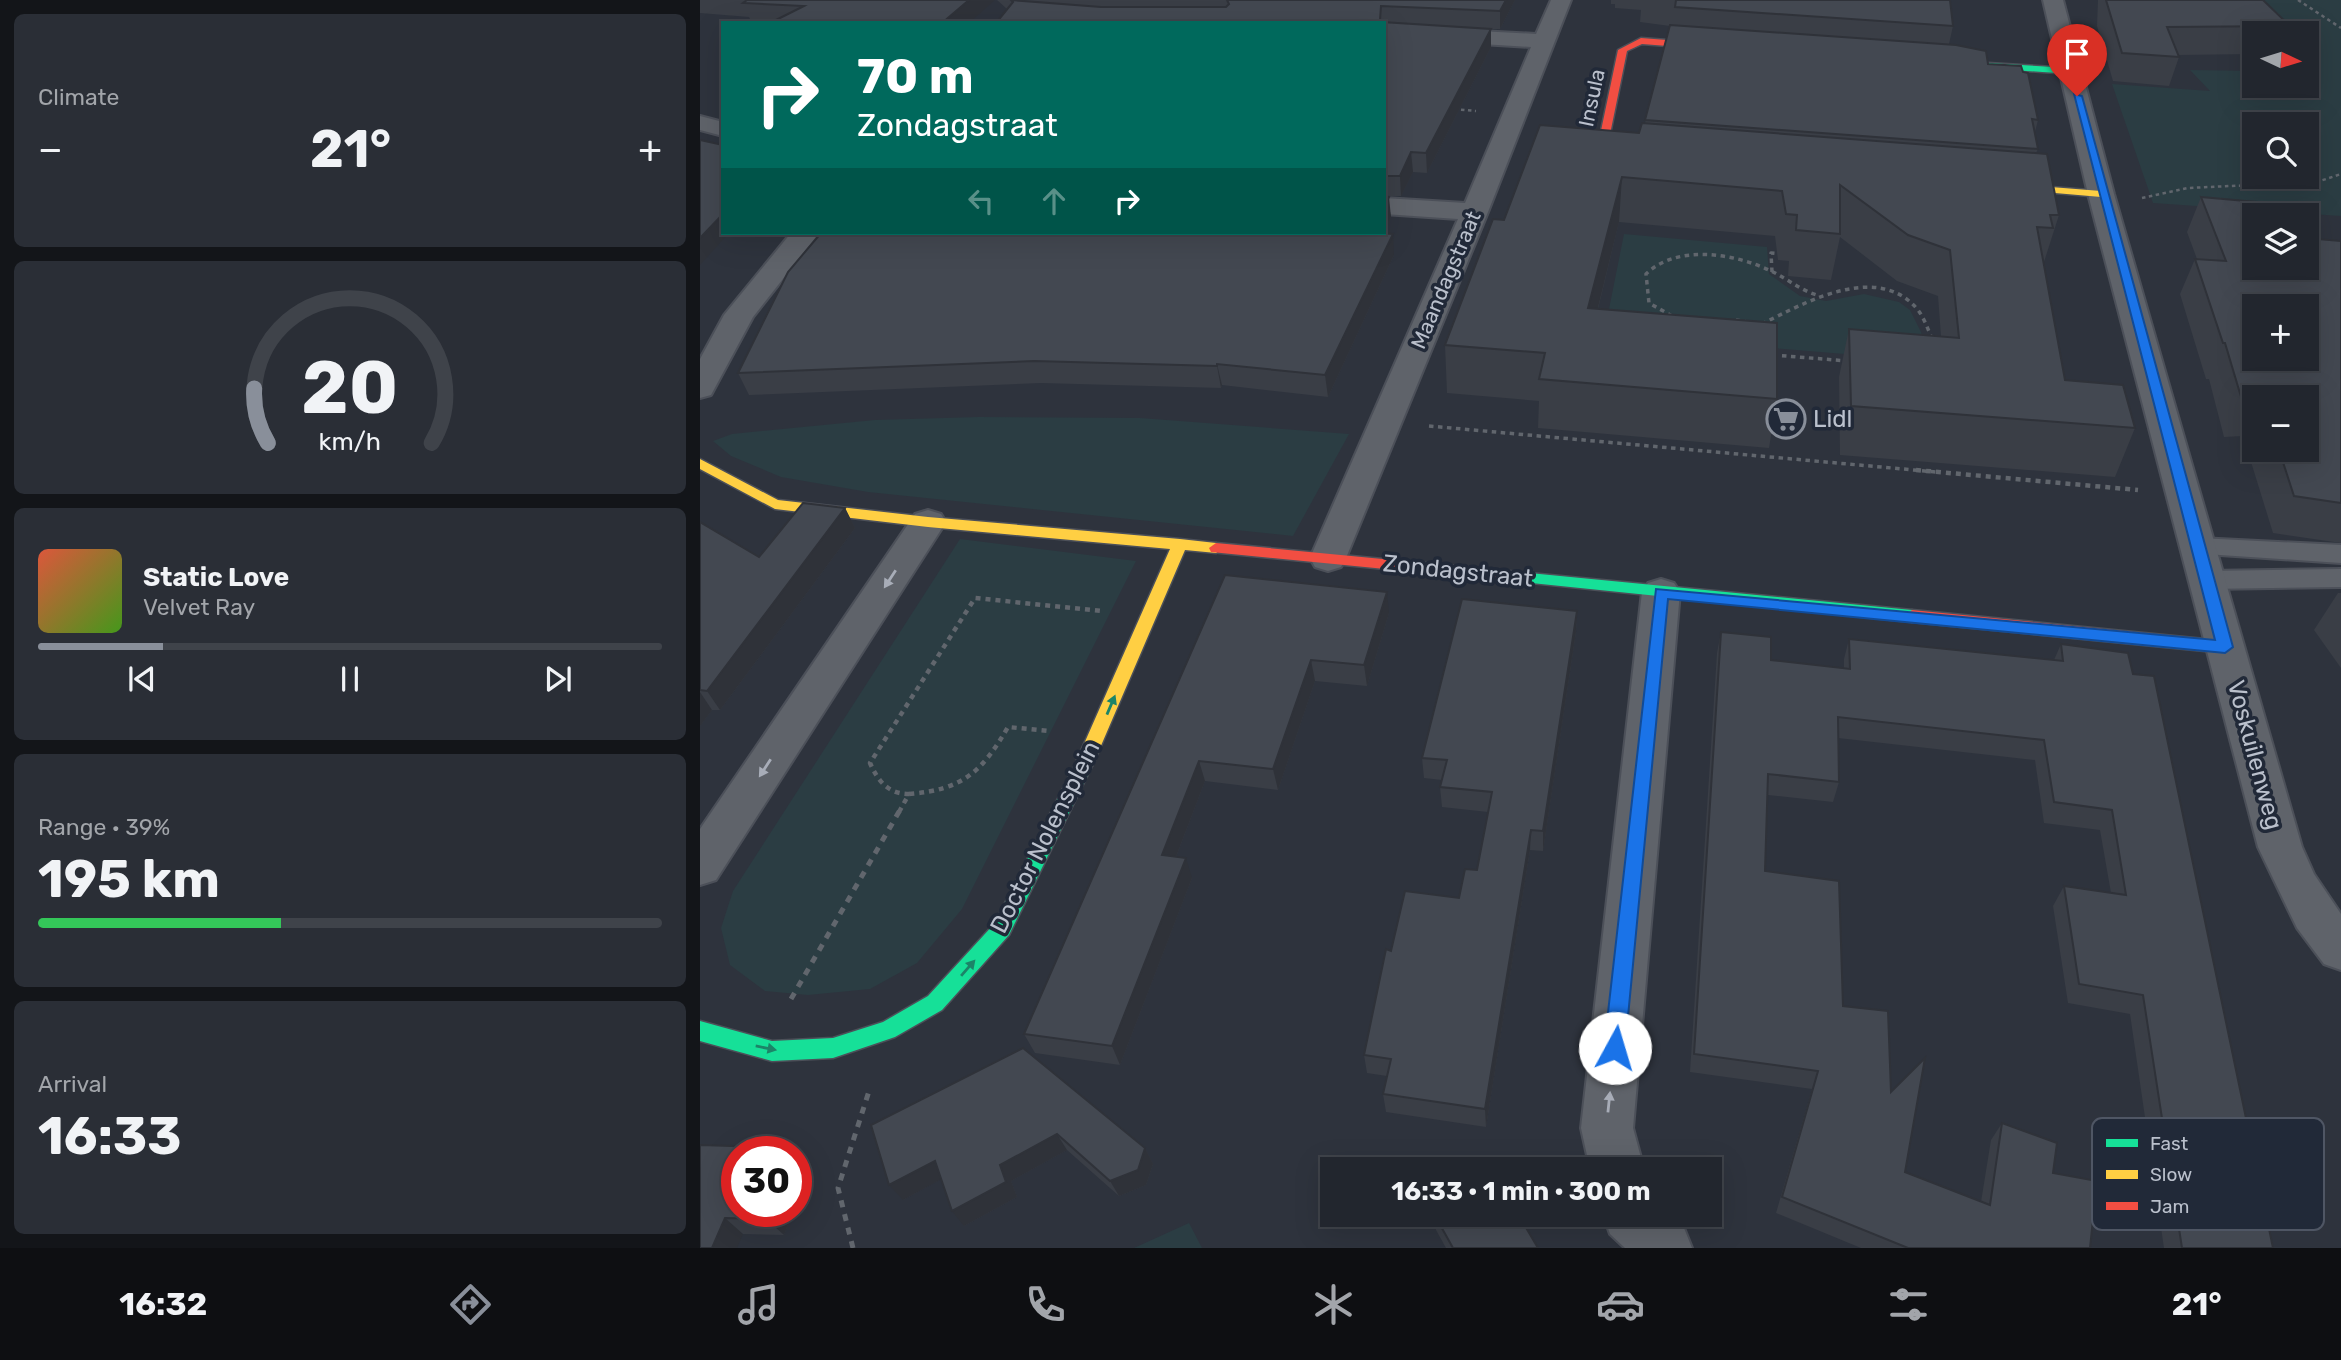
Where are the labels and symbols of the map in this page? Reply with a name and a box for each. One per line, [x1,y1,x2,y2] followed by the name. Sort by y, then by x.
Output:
[2242,21,2319,98] north arrow
[2047,24,2107,96] pin
[1573,67,1610,129] street label: Insula
[1405,207,1486,352] street label: Maandagstraat
[1765,398,1807,440] supermarket icon: Lidl
[1813,405,1852,433] place label: Lidl
[1382,549,1534,593] street label: Zondagstraat
[884,569,897,588] one-way arrow
[2222,677,2288,833] street label: Voskuilenweg
[1105,695,1117,715] one-way arrow
[984,736,1106,938] street label: Doctor Nolensplein
[758,759,771,778] one-way arrow
[960,959,976,977] one-way arrow
[1578,1011,1652,1085] position arrow
[755,1043,777,1054] one-way arrow
[1604,1091,1615,1113] one-way arrow
[2092,1118,2324,1230] legend
[2150,1132,2189,1155] text: Fast
[721,1136,812,1227] speed limit sign: 30
[2150,1163,2192,1186] text: Slow
[2150,1195,2189,1218] text: Jam

